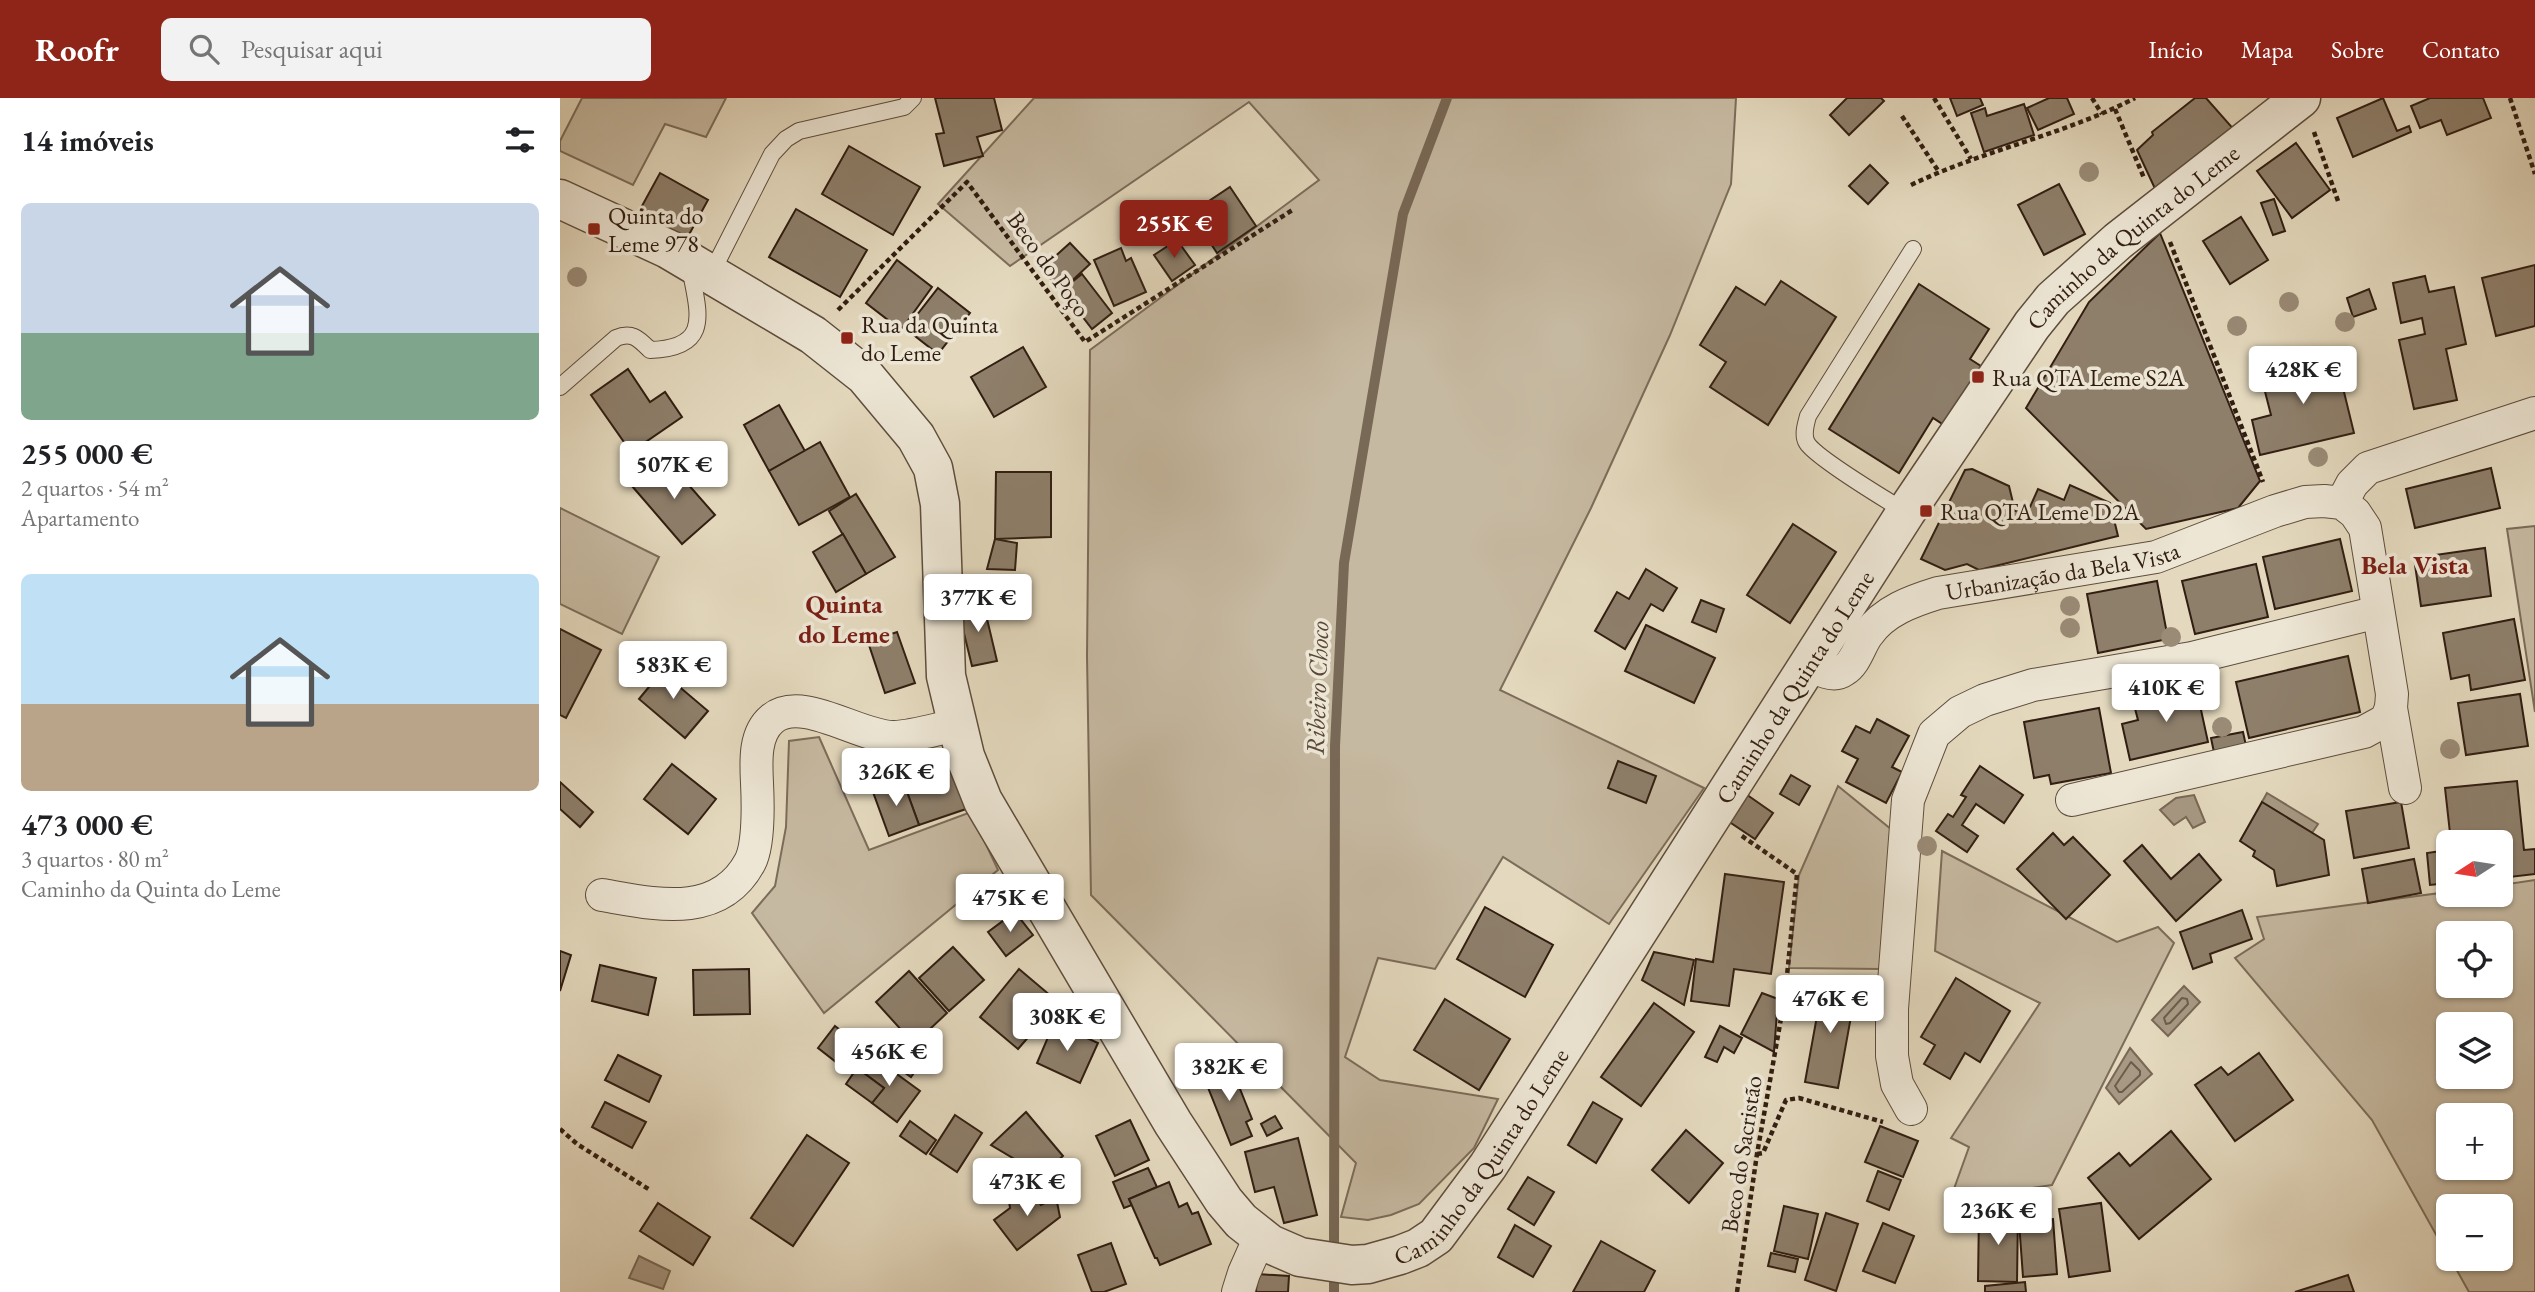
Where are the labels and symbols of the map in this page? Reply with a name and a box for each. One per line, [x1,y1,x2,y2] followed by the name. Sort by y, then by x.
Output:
[2019,137,2245,336] street label: Caminho da Quinta do Leme
[608,200,704,259] place label: Quinta do Leme 978
[1117,200,1231,260] pin: 255K €
[1000,205,1098,323] street label: Beco do Poço
[586,221,602,237] marker: Quinta do Leme 978
[861,309,999,368] place label: Rua da Quinta do Leme
[839,330,855,346] marker: Rua da Quinta do Leme
[2246,346,2360,406] pin: 428K €
[1992,362,2185,393] place label: Rua QTA Leme S2A
[1970,369,1986,385] marker: Rua QTA Leme S2A
[617,442,731,501] pin: 507K €
[1940,496,2140,527] place label: Rua QTA Leme D2A
[1918,503,1934,519] marker: Rua QTA Leme D2A
[1943,534,2184,607] street label: Urbanização da Bela Vista
[2361,548,2470,582] district label: Bela Vista
[1708,564,1880,809] street label: Caminho da Quinta do Leme
[921,574,1035,634] pin: 377K €
[798,587,890,651] district label: Quinta do Leme
[1298,620,1336,756] water label: Ribeiro Choco
[616,642,730,701] pin: 583K €
[2109,664,2223,724] pin: 410K €
[839,748,953,808] pin: 326K €
[2436,830,2513,906] north arrow
[953,874,1067,934] pin: 475K €
[1773,976,1887,1035] pin: 476K €
[1010,993,1124,1053] pin: 308K €
[832,1028,946,1088] pin: 456K €
[1389,1042,1575,1272] street label: Caminho da Quinta do Leme
[1172,1044,1286,1103] pin: 382K €
[1713,1073,1769,1235] street label: Beco do Sacristão
[970,1158,1084,1218] pin: 473K €
[1941,1188,2055,1247] pin: 236K €

